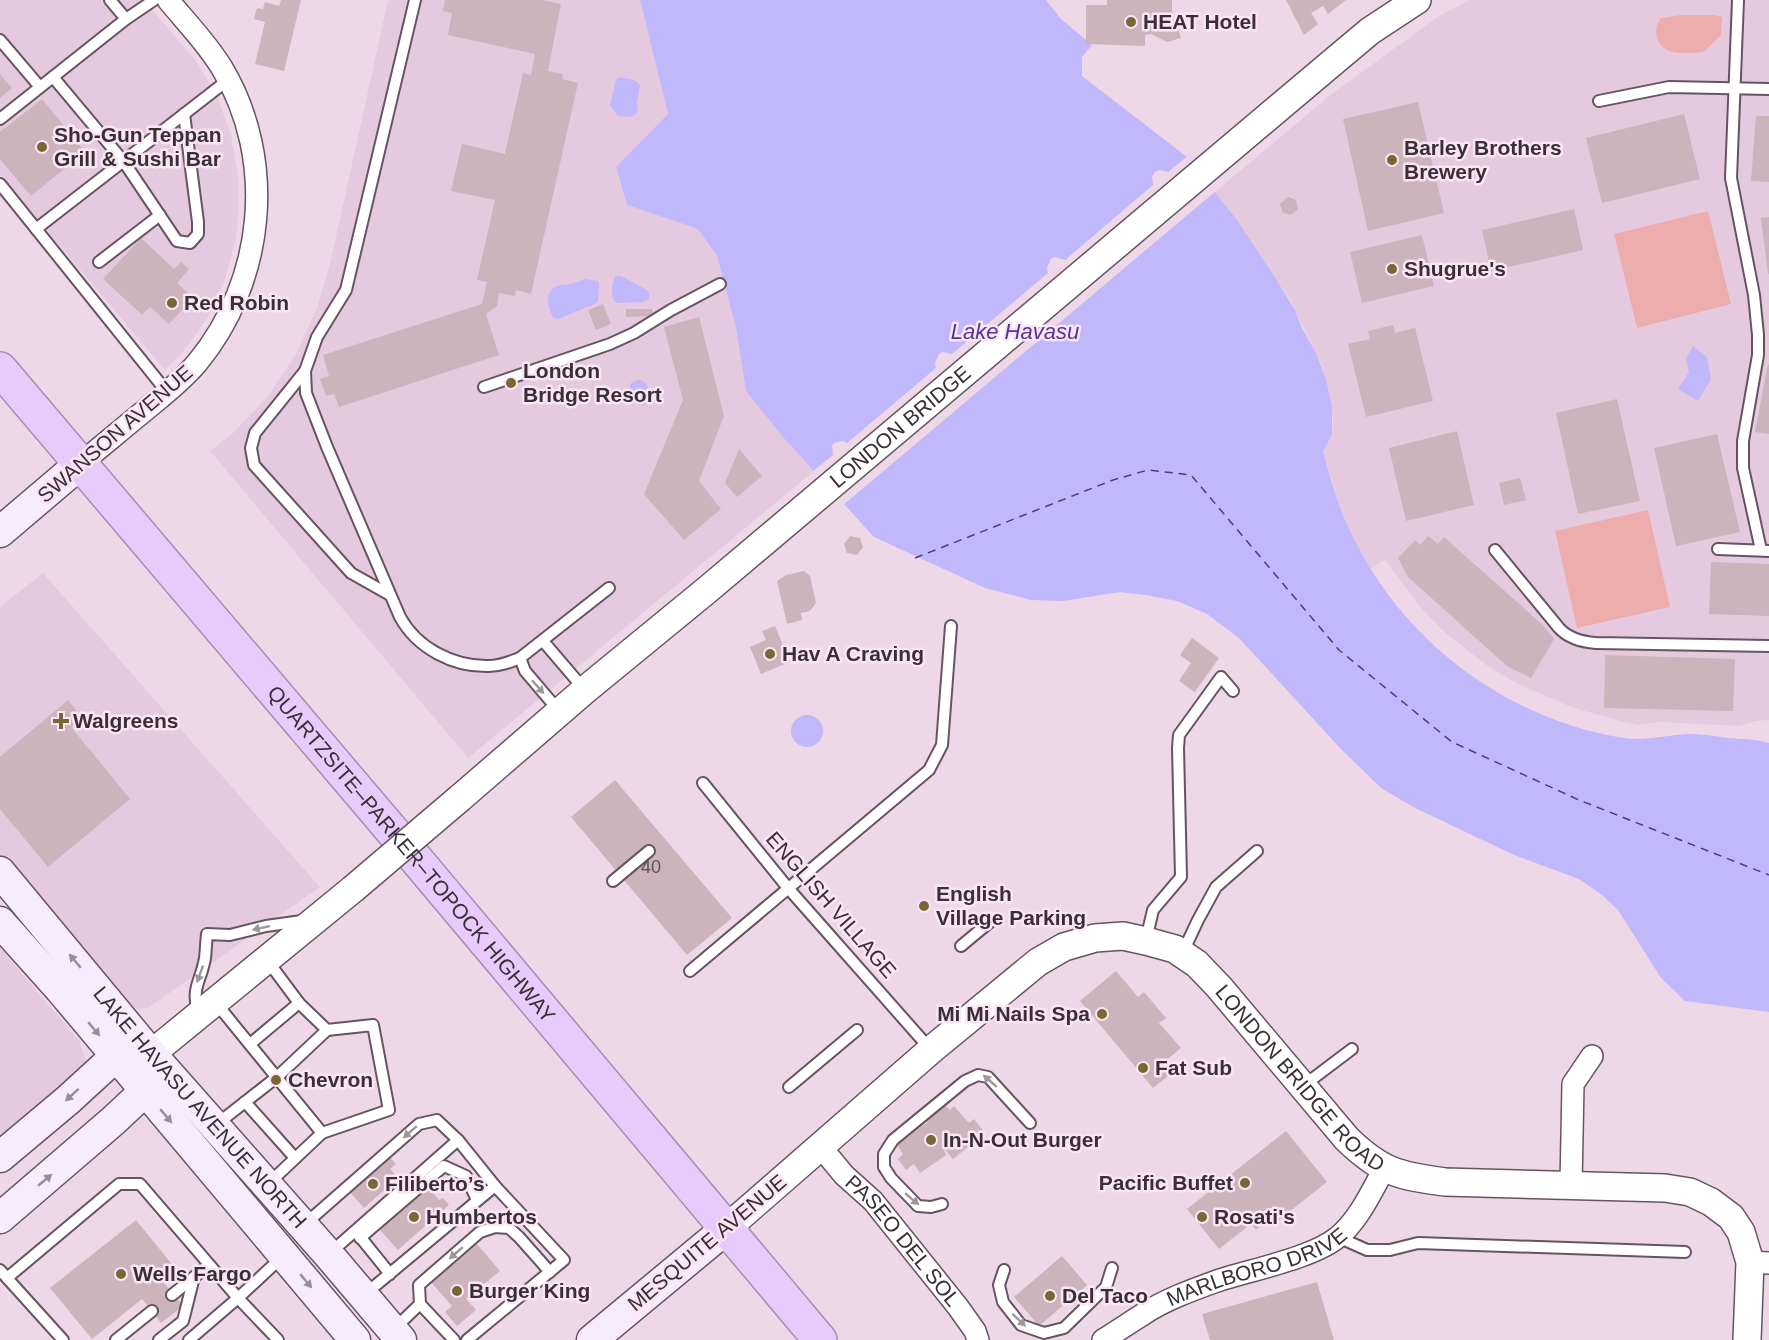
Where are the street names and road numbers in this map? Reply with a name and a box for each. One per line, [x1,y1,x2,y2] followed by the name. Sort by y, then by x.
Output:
[33,360,197,507] street label: SWANSON AVENUE
[825,361,975,492] street label: LONDON BRIDGE
[263,681,560,1027] street label: QUARTZSITE–PARKER–TOPOCK HIGHWAY
[762,827,901,982] street label: ENGLISH VILLAGE
[1211,980,1389,1176] street label: LONDON BRIDGE ROAD
[89,982,312,1233] street label: LAKE HAVASU AVENUE NORTH
[623,1170,790,1315] street label: MESQUITE AVENUE
[841,1170,965,1311] street label: PASEO DEL SOL
[1163,1223,1351,1311] street label: MARLBORO DRIVE

